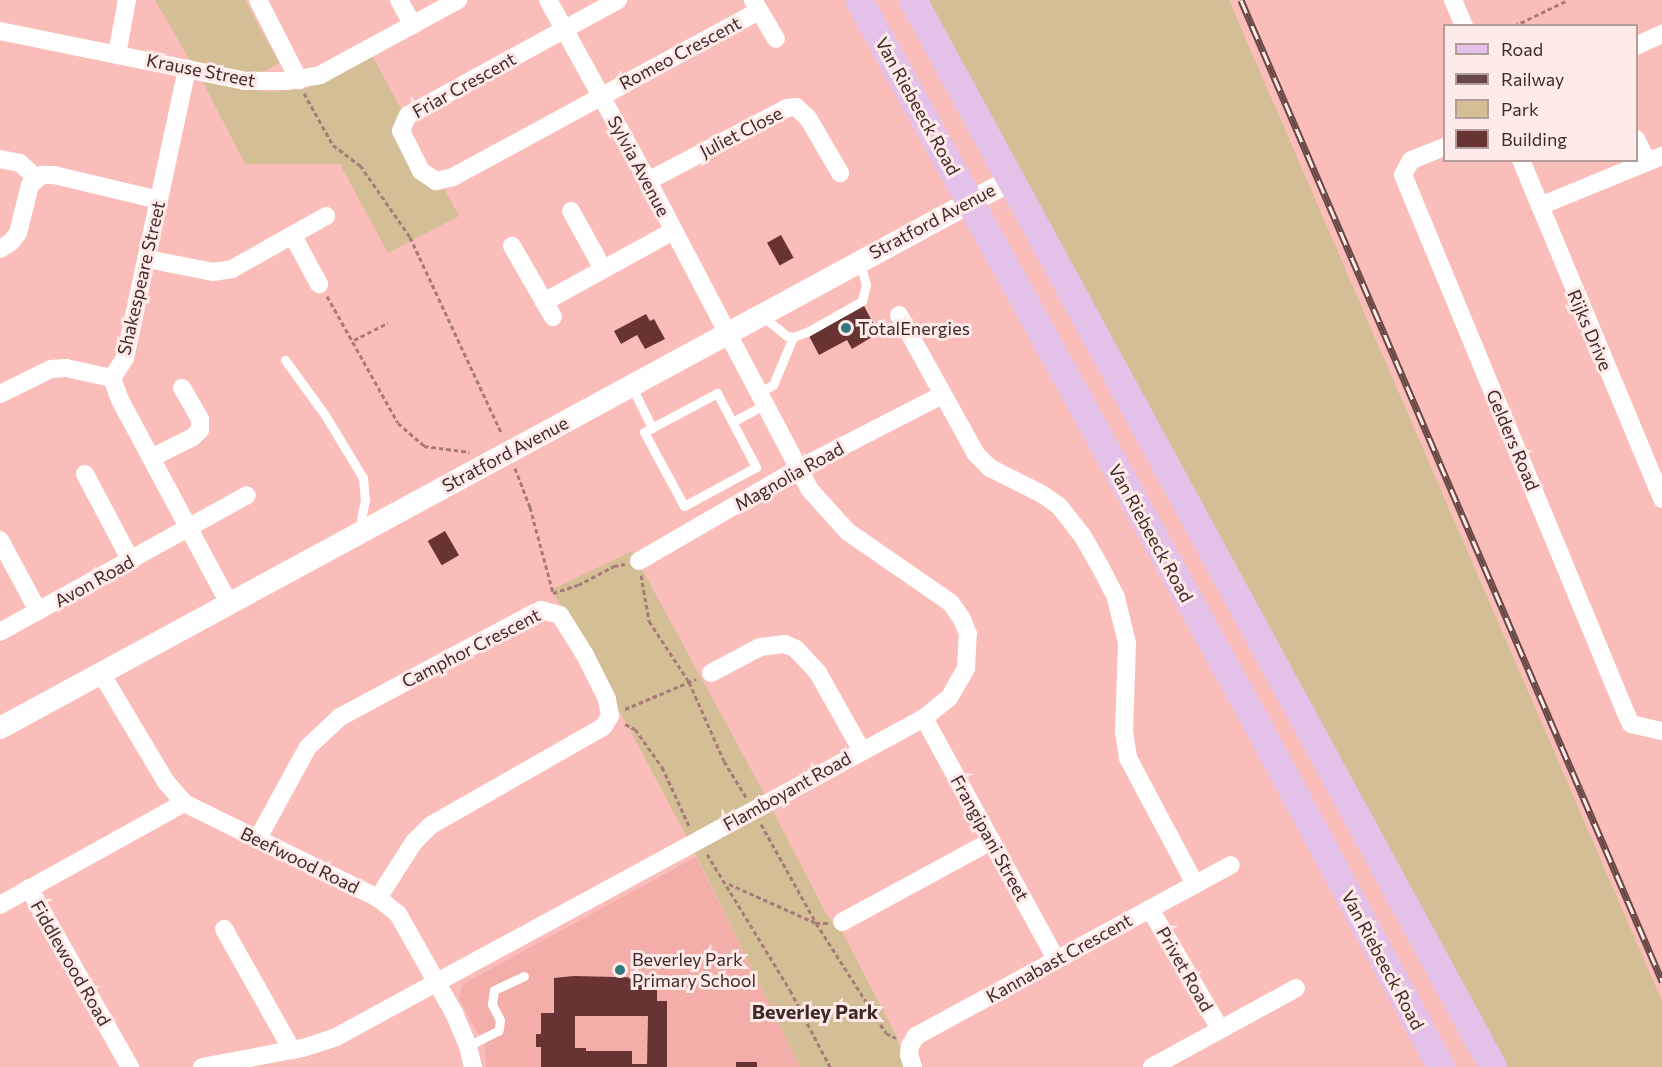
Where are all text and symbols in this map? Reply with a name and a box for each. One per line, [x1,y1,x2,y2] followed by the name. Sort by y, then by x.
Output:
[616,12,744,94] street label: Romeo Crescent
[1443,24,1638,162] legend
[871,33,965,179] street label: Van Riebeeck Road
[1501,38,1543,60] text: Road
[409,48,519,122] street label: Friar Crescent
[145,49,257,91] street label: Krause Street
[1501,68,1564,90] text: Railway
[1501,98,1539,120] text: Park
[696,102,786,162] street label: Juliet Close
[603,112,675,220] street label: Sylvia Avenue
[1501,128,1567,150] text: Building
[865,179,999,263] street label: Stratford Avenue
[113,199,169,357] street label: Shakespeare Street
[1563,286,1617,374] street label: Rijks Drive
[858,317,970,339] place label: TotalEnergies
[839,321,853,335] marker: TotalEnergies
[1482,386,1544,494] street label: Gelders Road
[438,412,572,496] street label: Stratford Avenue
[731,437,847,515] street label: Magnolia Road
[1104,460,1198,606] street label: Van Riebeeck Road
[51,550,137,612] street label: Avon Road
[398,604,544,692] street label: Camphor Crescent
[719,747,855,835] street label: Flamboyant Road
[946,771,1034,905] street label: Frangipani Street
[237,822,363,898] street label: Beefwood Road
[1337,887,1429,1033] street label: Van Riebeeck Road
[26,897,116,1029] street label: Fiddlewood Road
[982,909,1136,1007] street label: Kannabast Crescent
[1152,923,1218,1015] street label: Privet Road
[632,949,756,992] place label: Beverley Park Primary School
[613,963,627,977] marker: Beverley Park Primary School
[752,999,878,1023] district label: Beverley Park

